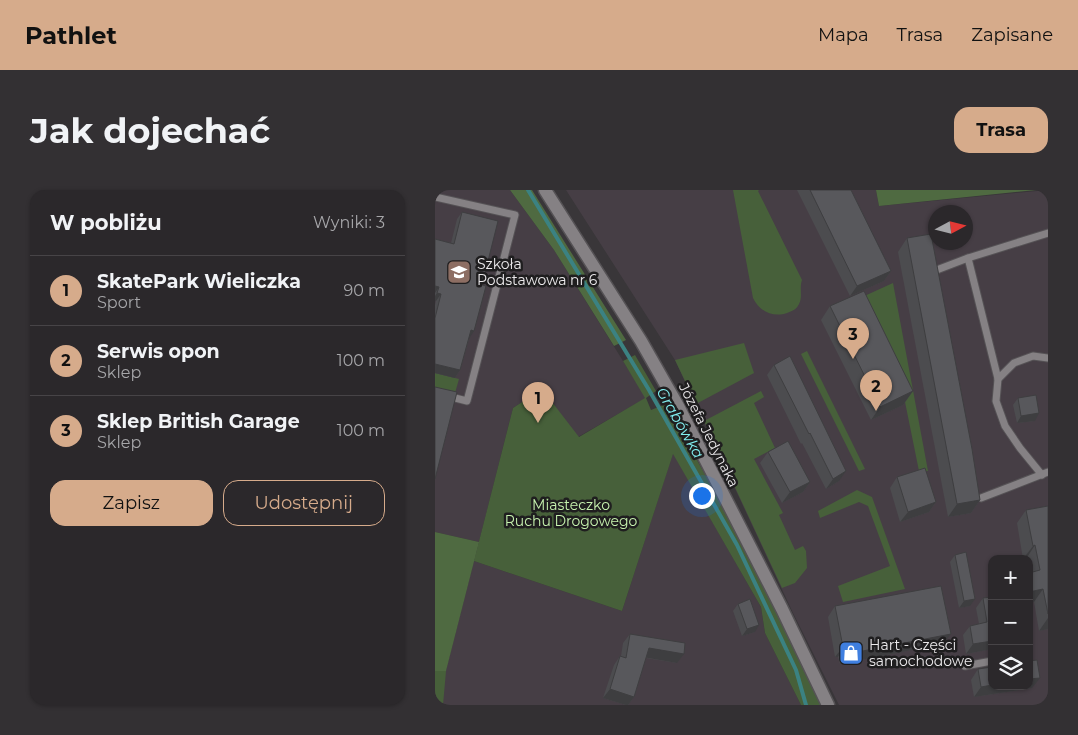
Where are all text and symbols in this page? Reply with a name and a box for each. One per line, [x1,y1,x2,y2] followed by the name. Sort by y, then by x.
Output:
[25,21,117,50] text: Pathlet
[818,24,869,46] text: Mapa
[897,24,943,46] text: Trasa
[971,24,1053,46] text: Zapisane
[954,107,1048,153] button: Trasa
[30,109,270,152] text: Jak dojechać
[928,205,973,250] north arrow
[50,210,162,235] text: W pobliżu
[313,213,385,232] text: Wyniki: 3
[477,255,598,289] place label: Szkoła Podstawowa nr 6
[446,259,472,285] school or university icon: Szkoła Podstawowa nr 6
[97,270,301,293] text: SkatePark Wieliczka
[63,281,69,300] text: 1
[343,281,385,300] text: 90 m
[97,293,141,312] text: Sport
[837,318,869,359] pin: 3
[97,340,220,363] text: Serwis opon
[61,351,71,370] text: 2
[337,351,385,370] text: 100 m
[97,363,141,382] text: Sklep
[860,370,892,411] pin: 2
[675,379,743,490] street label: Józefa Jedynaka
[522,382,554,423] pin: 1
[652,384,708,462] water label: Grabówka
[97,410,300,433] text: Sklep British Garage
[61,421,71,440] text: 3
[337,421,385,440] text: 100 m
[97,433,141,452] text: Sklep
[50,480,213,526] button: Zapisz
[223,480,385,526] button: Udostępnij
[689,483,715,509] your location
[505,496,638,530] park label: Miasteczko Ruchu Drogowego
[988,555,1033,690] map controls
[988,555,1033,600] button: +
[988,600,1033,645] button: −
[869,636,972,670] place label: Hart - Części samochodowe
[838,640,864,666] shop icon: Hart - Części samochodowe
[988,645,1033,690] button: layers

